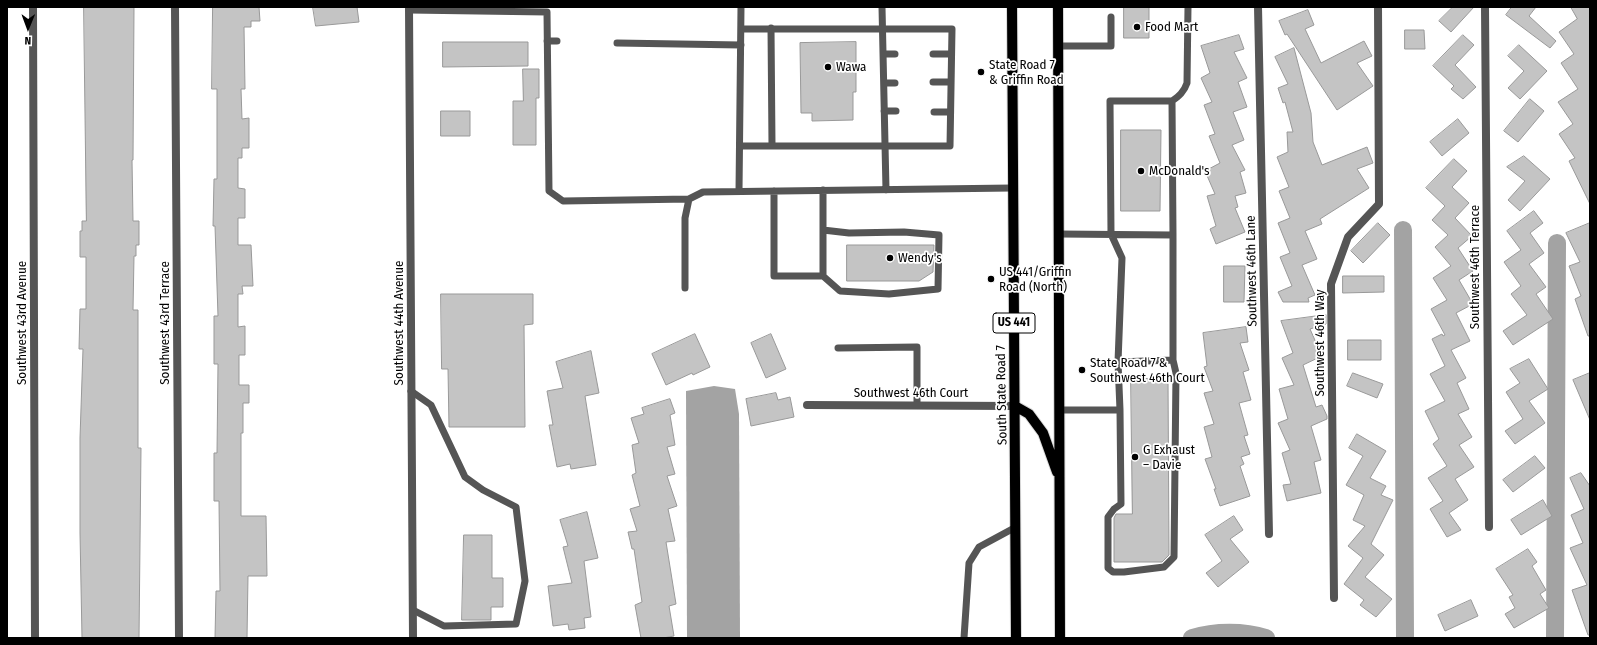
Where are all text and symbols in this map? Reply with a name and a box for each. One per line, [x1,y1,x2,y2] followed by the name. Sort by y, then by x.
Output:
[8,8,48,48] north arrow
[1145,19,1198,35] place label: Food Mart
[1132,22,1142,32] marker: Food Mart
[24,34,31,47] text: N
[989,57,1064,88] place label: State Road 7 & Griffin Road
[836,59,866,75] place label: Wawa
[823,62,833,72] marker: Wawa
[976,67,986,77] marker: State Road 7 & Griffin Road
[1149,163,1210,179] place label: McDonald's
[1136,166,1146,176] marker: McDonald's
[1467,205,1483,329] street label: Southwest 46th Terrace
[1243,215,1261,327] street label: Southwest 46th Lane
[898,250,942,266] place label: Wendy's
[885,253,895,263] marker: Wendy's
[14,261,30,385] street label: Southwest 43rd Avenue
[157,261,173,385] street label: Southwest 43rd Terrace
[391,261,407,385] street label: Southwest 44th Avenue
[999,264,1072,295] place label: US 441/Griffin Road (North)
[986,274,996,284] marker: US 441/Griffin Road (North)
[1312,289,1328,397] street label: Southwest 46th Way
[993,313,1035,333] road number: US 441
[993,345,1011,445] street label: South State Road 7
[1090,355,1205,386] place label: State Road 7 & Southwest 46th Court
[1077,365,1087,375] marker: State Road 7 & Southwest 46th Court
[854,385,968,401] street label: Southwest 46th Court
[1143,442,1195,473] place label: G Exhaust – Davie
[1130,452,1140,462] marker: G Exhaust – Davie

